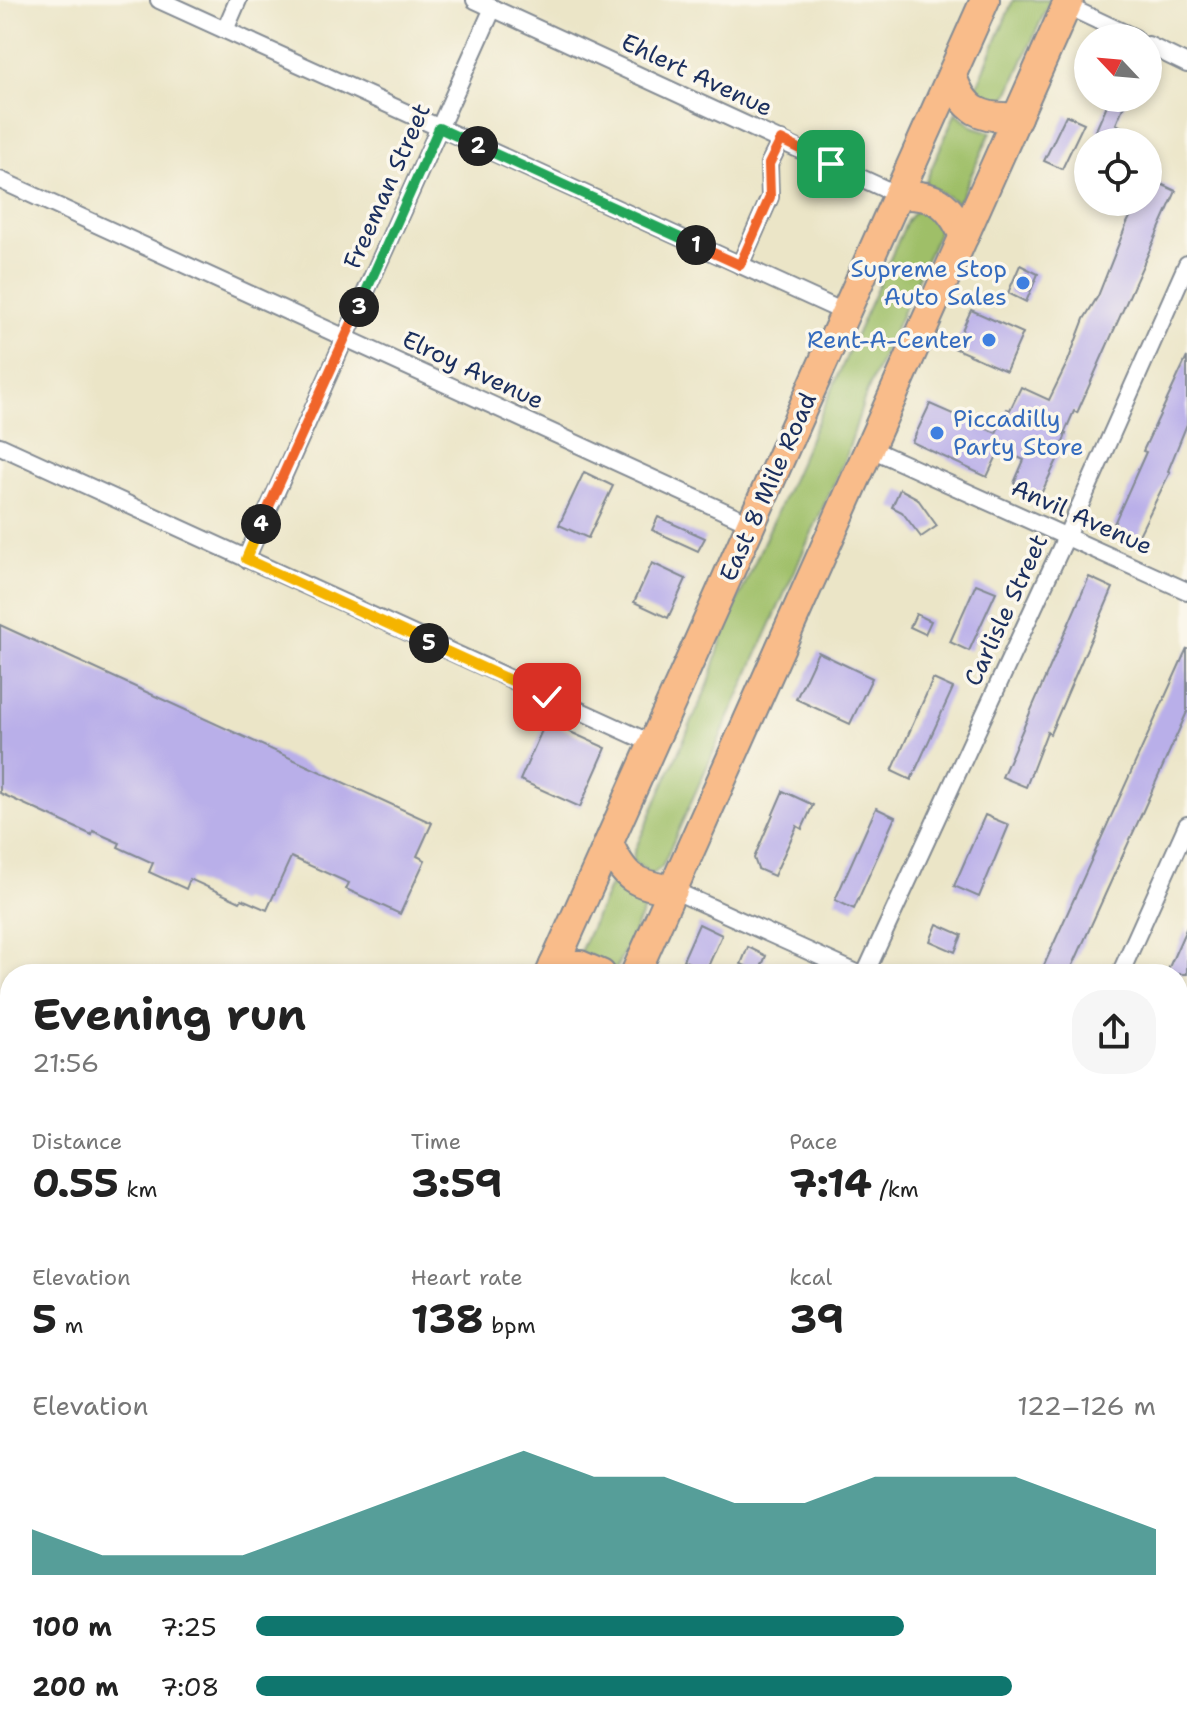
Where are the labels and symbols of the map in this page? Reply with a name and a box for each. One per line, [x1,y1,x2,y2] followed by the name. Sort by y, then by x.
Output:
[1074,24,1162,112] north arrow
[616,26,778,124] street label: Ehlert Avenue
[336,98,438,274] street label: Freeman Street
[458,126,498,166] pin: 2
[797,130,865,198] pin
[676,225,716,265] pin: 1
[851,253,1007,313] place label: Supreme Stop Auto Sales
[1014,274,1032,292] marker: Supreme Stop Auto Sales
[339,287,379,327] pin: 3
[397,323,549,417] street label: Elroy Avenue
[807,324,973,356] place label: Rent-A-Center
[980,331,998,349] marker: Rent-A-Center
[712,388,824,586] street label: East 8 Mile Road
[953,403,1084,463] place label: Piccadilly Party Store
[928,424,946,442] marker: Piccadilly Party Store
[1006,472,1158,562] street label: Anvil Avenue
[241,504,281,544] pin: 4
[957,529,1055,691] street label: Carlisle Street
[409,623,449,663] pin: 5
[513,663,581,731] pin

